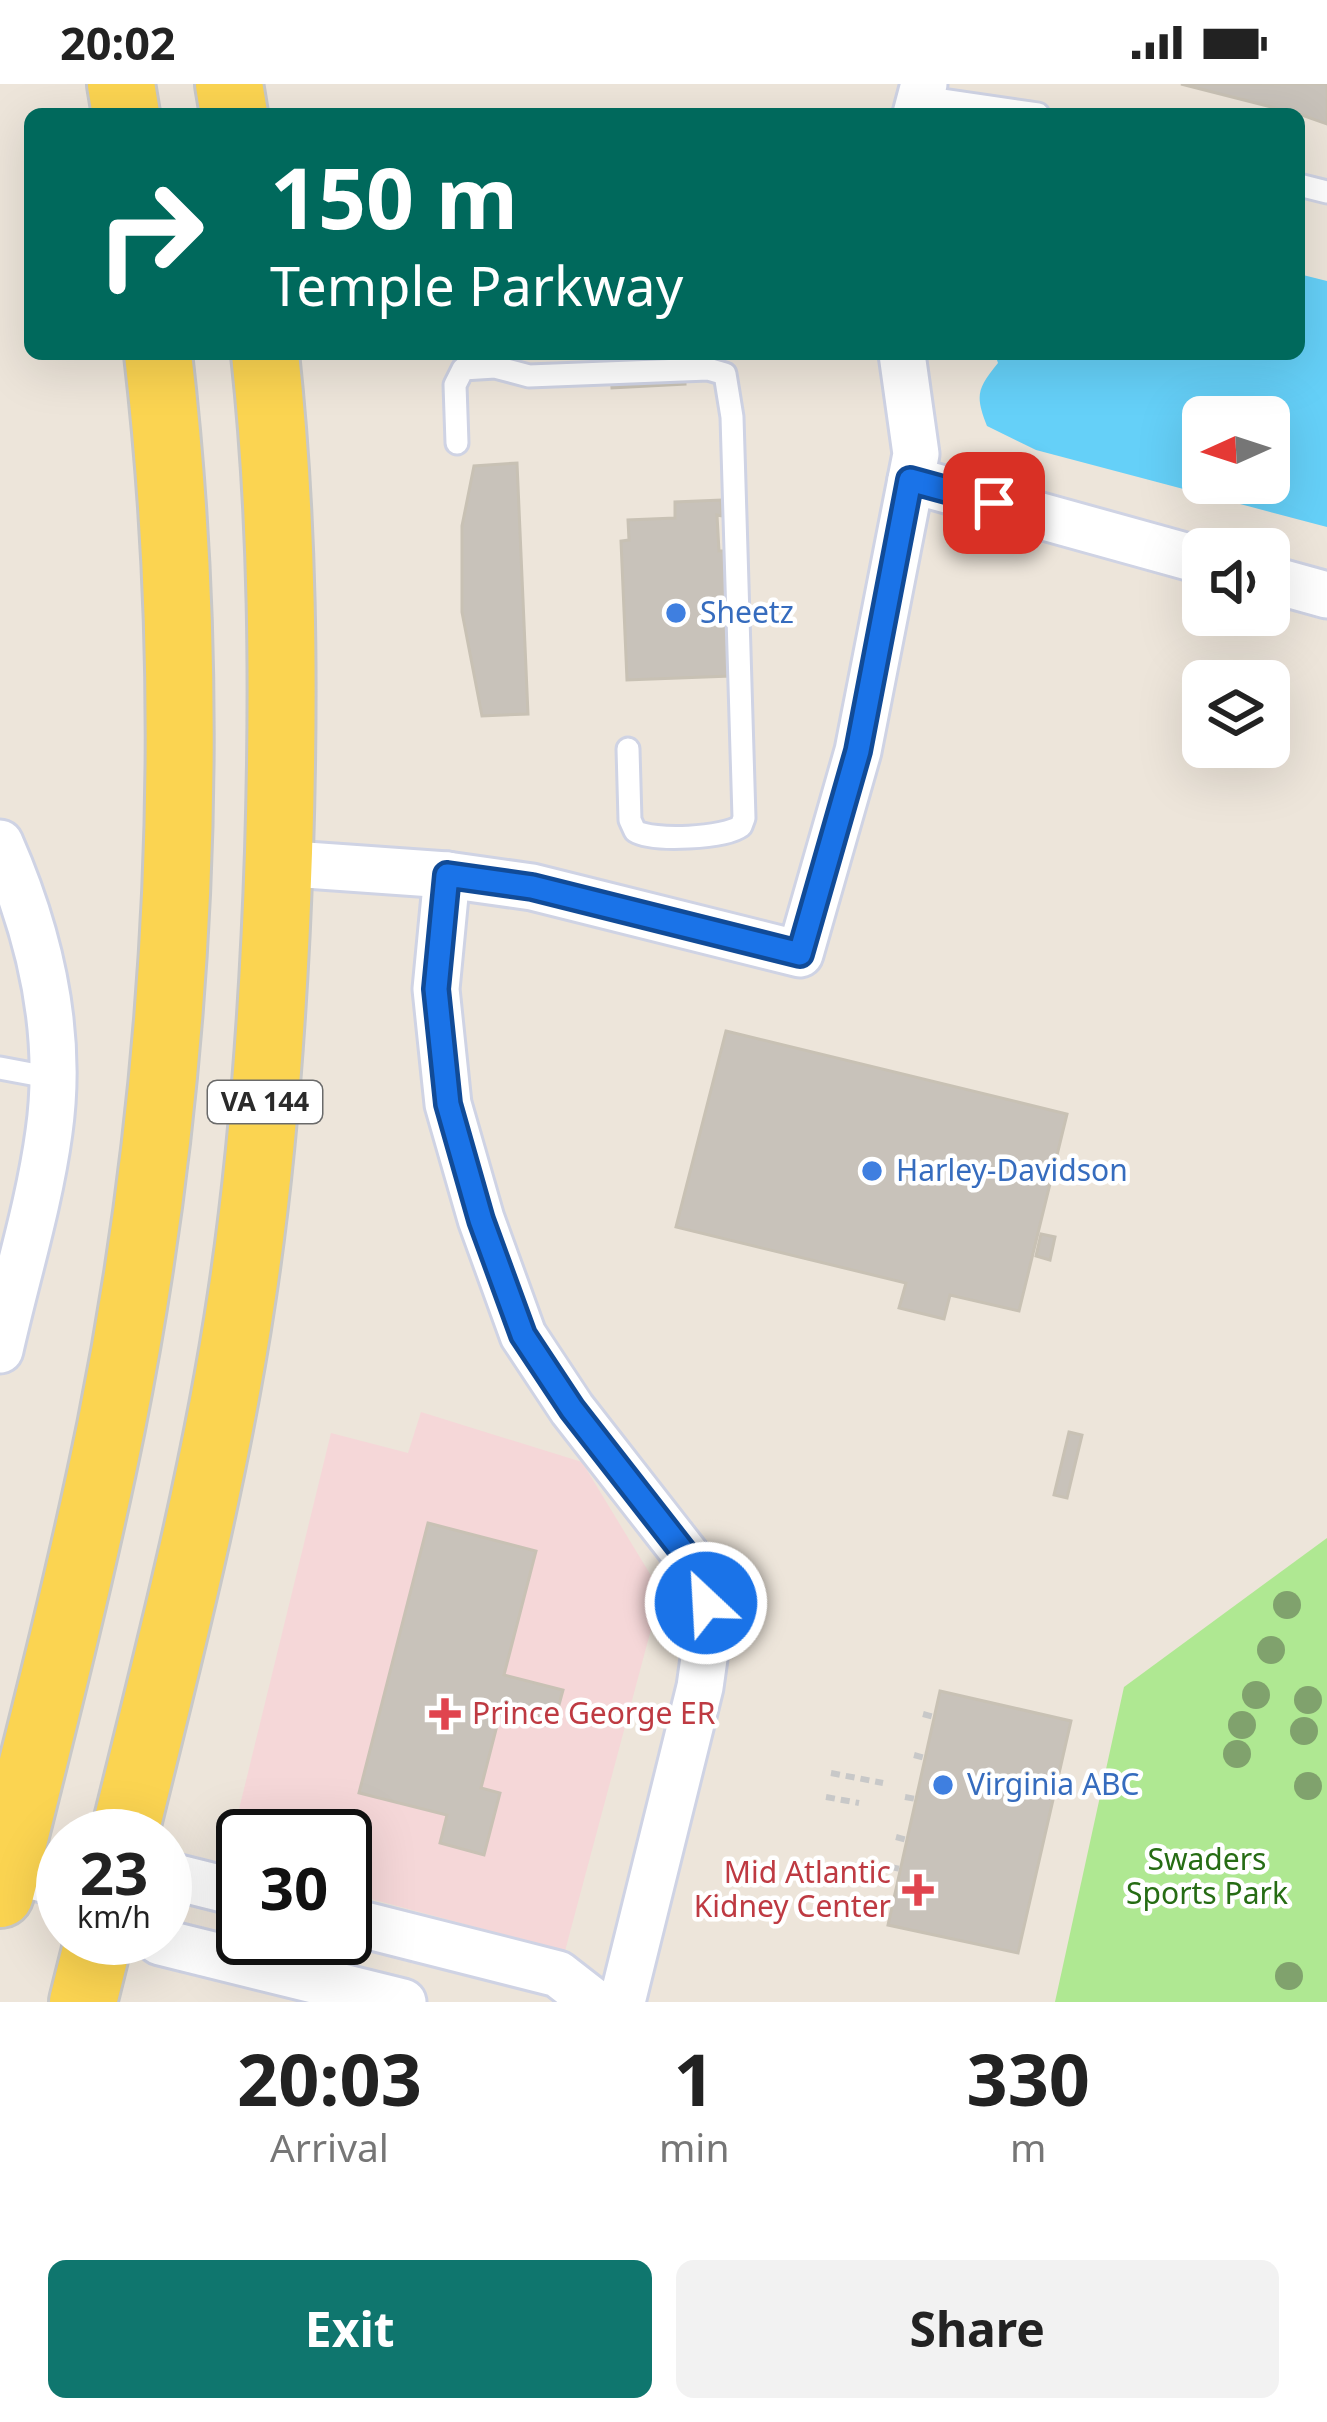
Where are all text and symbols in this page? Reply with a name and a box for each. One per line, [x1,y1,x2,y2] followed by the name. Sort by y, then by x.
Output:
[60,12,176,73] text: 20:02
[270,139,518,254] text: 150 m
[72,156,228,312] icon: right
[270,248,683,322] text: Temple Parkway
[1182,396,1290,504] north arrow
[1182,396,1290,768] map controls
[943,452,1045,554] pin
[961,470,1027,536] icon: arrive
[1182,528,1290,636] button: sound
[700,591,794,632] place label: Sheetz
[663,600,689,626] marker: Sheetz
[1182,660,1290,768] button: layers
[208,1081,322,1123] road number: VA 144
[896,1149,1128,1190] place label: Harley-Davidson
[859,1158,885,1184] marker: Harley-Davidson
[643,1540,769,1666] position arrow
[472,1692,716,1733] place label: Prince George ER
[429,1698,461,1730] marker: Prince George ER
[967,1763,1140,1804] place label: Virginia ABC
[930,1772,956,1798] marker: Virginia ABC
[216,1809,372,1965] speed limit sign: 30
[80,1831,148,1913] text: 23
[1126,1838,1288,1913] park label: Swaders Sports Park
[694,1851,891,1926] place label: Mid Atlantic Kidney Center
[902,1874,934,1906] marker: Mid Atlantic Kidney Center
[77,1896,151,1937] text: km/h
[237,2029,422,2127] text: 20:03
[674,2029,715,2127] text: 1
[966,2029,1090,2127] text: 330
[270,2120,389,2173] text: Arrival
[659,2120,730,2173] text: min
[1010,2120,1046,2173] text: m
[48,2260,652,2398] button: Exit
[676,2260,1279,2398] button: Share

